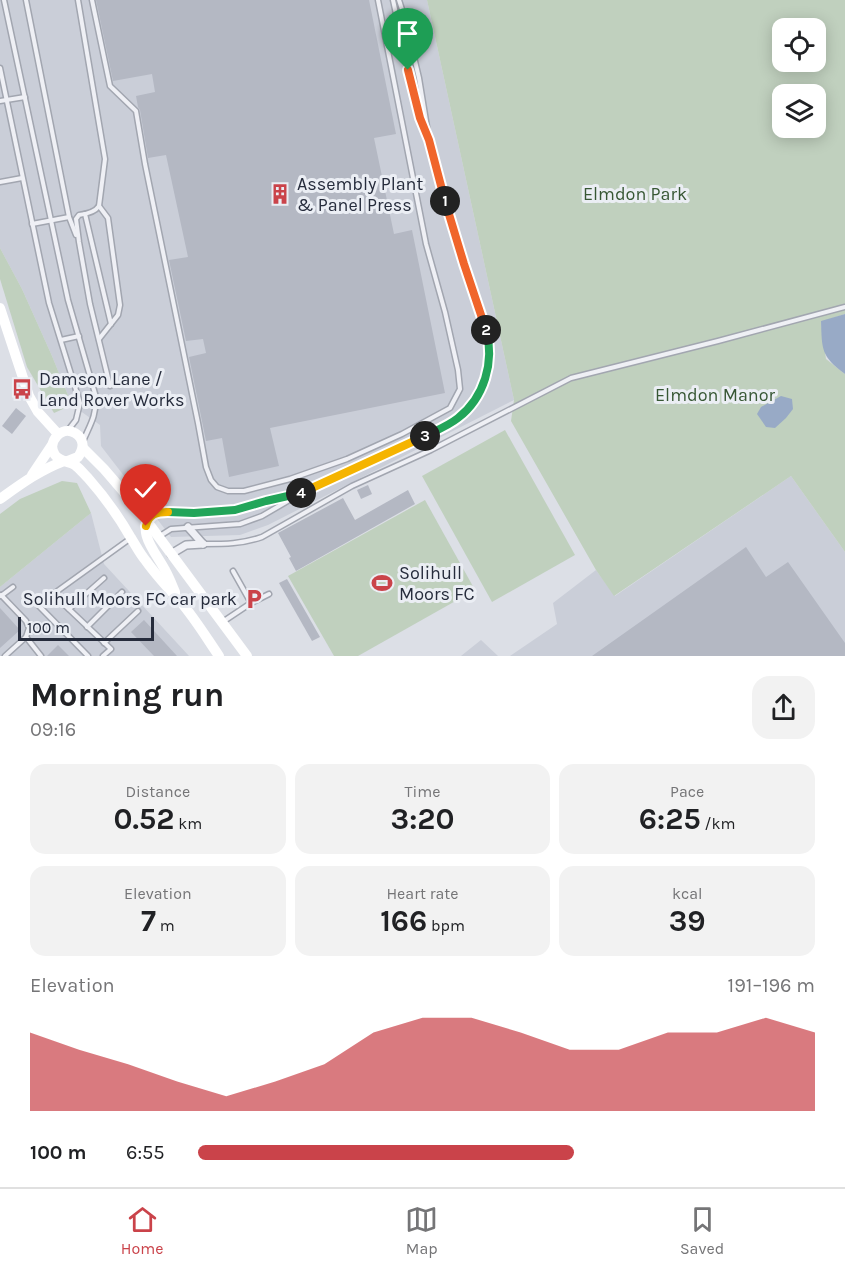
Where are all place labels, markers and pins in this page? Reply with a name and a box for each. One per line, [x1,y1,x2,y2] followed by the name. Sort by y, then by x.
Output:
[382,8,433,70] pin
[297,173,423,216] place label: Assembly Plant & Panel Press
[268,182,292,206] building icon: Assembly Plant & Panel Press
[430,186,460,216] pin: 1
[471,315,501,345] pin: 2
[39,368,185,411] place label: Damson Lane / Land Rover Works
[10,377,34,401] bus stop icon: Damson Lane / Land Rover Works
[410,421,440,451] pin: 3
[120,464,171,526] pin
[286,478,316,508] pin: 4
[399,562,475,605] place label: Solihull Moors FC
[370,571,394,595] sports icon: Solihull Moors FC
[242,587,266,611] parking icon: Solihull Moors FC car park
[23,588,237,610] place label: Solihull Moors FC car park

